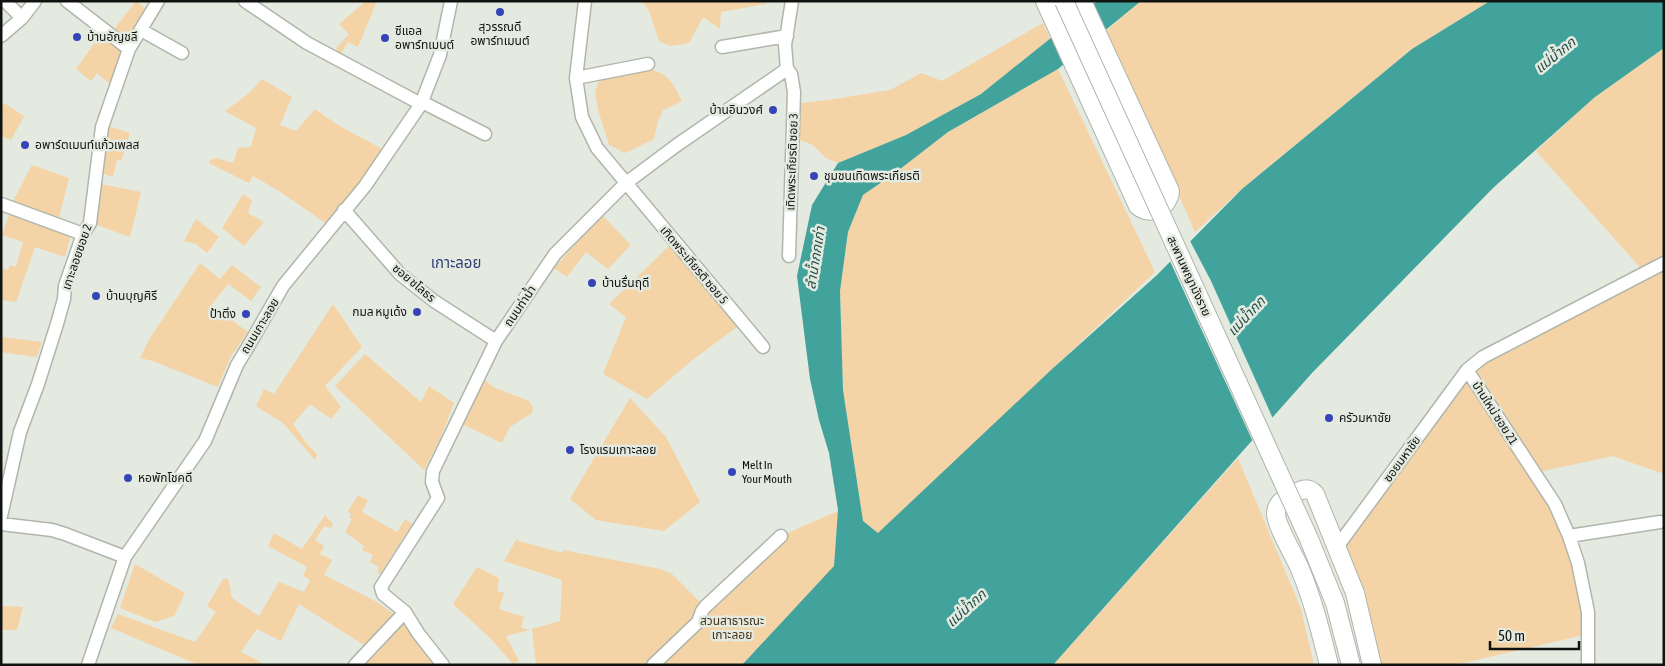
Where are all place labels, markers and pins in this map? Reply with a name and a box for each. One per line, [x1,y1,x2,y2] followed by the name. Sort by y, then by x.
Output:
[494,6,506,18] marker: สุวรรณดี อพาร์ทเมนต์
[470,20,530,48] place label: สุวรรณดี อพาร์ทเมนต์
[395,24,454,52] place label: ซีแอล อพาร์ทเมนต์
[87,30,138,44] place label: บ้านอัญชลี
[71,31,83,43] marker: บ้านอัญชลี
[379,32,391,44] marker: ซีแอล อพาร์ทเมนต์
[709,103,763,117] place label: บ้านอินวงศ์
[767,104,779,116] marker: บ้านอินวงศ์
[35,138,140,152] place label: อพาร์ตเมนท์แก้วเพลส
[19,139,31,151] marker: อพาร์ตเมนท์แก้วเพลส
[824,169,920,183] place label: ชุมชนเทิดพระเกียรติ
[808,170,820,182] marker: ชุมชนเทิดพระเกียรติ
[602,274,649,290] place label: บ้านรื่นฤดี
[586,277,598,289] marker: บ้านรื่นฤดี
[106,289,157,303] place label: บ้านบุญศิรี
[90,290,102,302] marker: บ้านบุญศิรี
[352,305,407,319] place label: กมล หมูเด้ง
[210,306,236,321] place label: ป้าติ่ง
[411,306,423,318] marker: กมล หมูเด้ง
[240,308,252,320] marker: ป้าติ่ง
[1339,411,1391,425] place label: ครัวมหาชัย
[1323,412,1335,424] marker: ครัวมหาชัย
[580,443,656,457] place label: โรงแรมเกาะลอย
[564,444,576,456] marker: โรงแรมเกาะลอย
[742,458,792,486] place label: Melt In Your Mouth
[726,466,738,478] marker: Melt In Your Mouth
[138,471,192,485] place label: หอพักโชคดี
[122,472,134,484] marker: หอพักโชคดี

